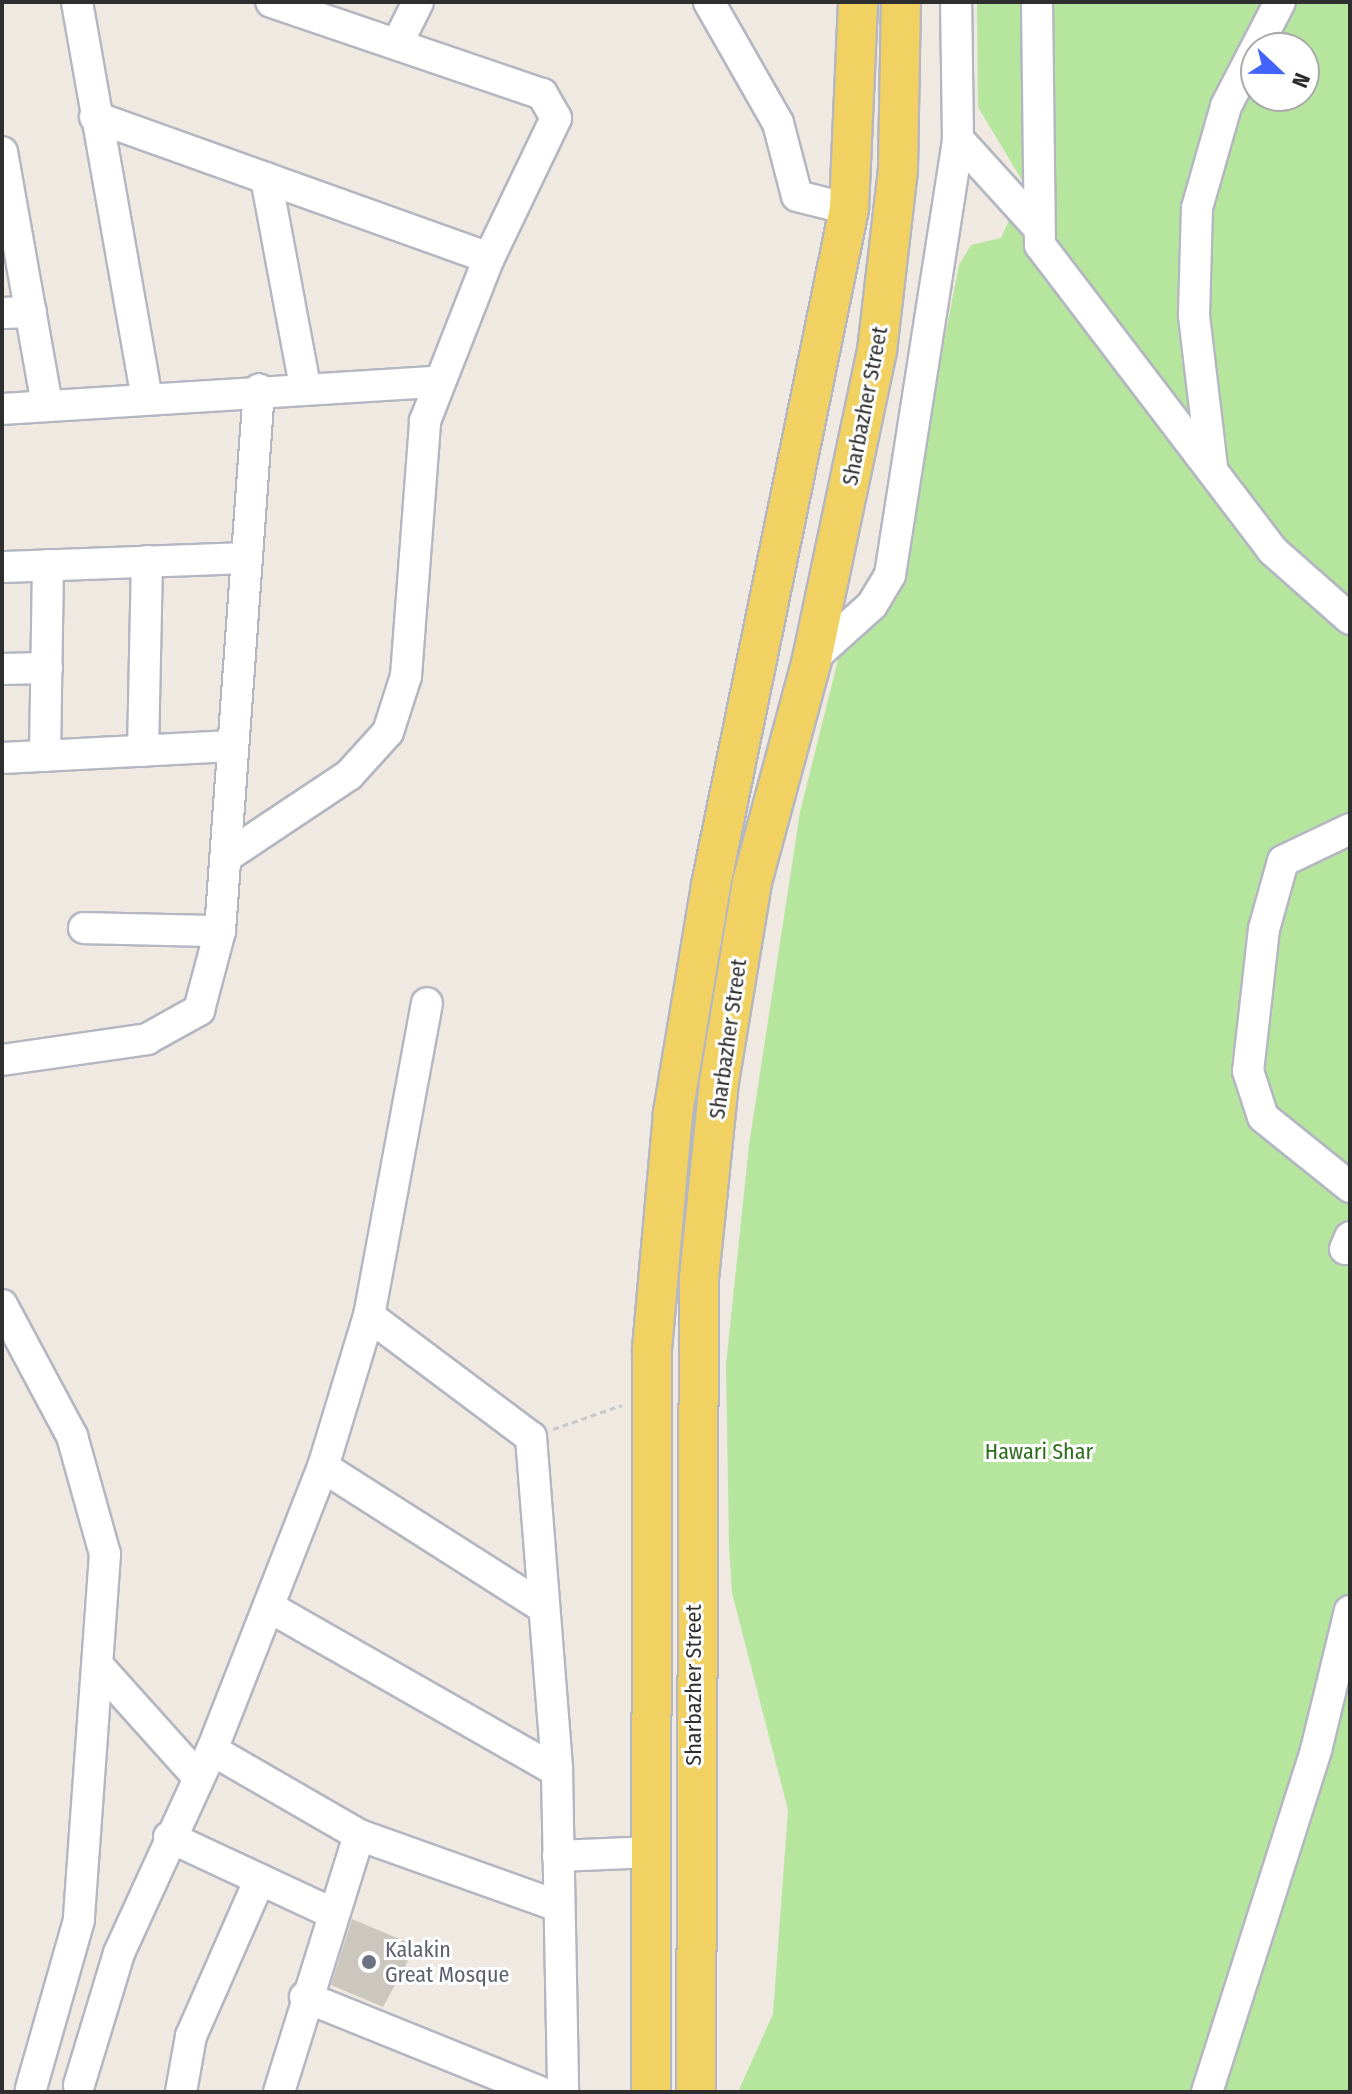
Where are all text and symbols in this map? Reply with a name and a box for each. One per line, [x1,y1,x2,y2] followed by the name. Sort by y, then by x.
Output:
[1240,32,1320,112] north arrow
[1286,69,1316,92] text: N
[837,324,893,488] street label: Sharbazher Street
[704,957,752,1121] street label: Sharbazher Street
[985,1439,1093,1465] park label: Hawari Shar
[681,1604,707,1766] street label: Sharbazher Street
[385,1936,509,1988] place label: Kalakin Great Mosque
[360,1953,378,1971] marker: Kalakin Great Mosque

